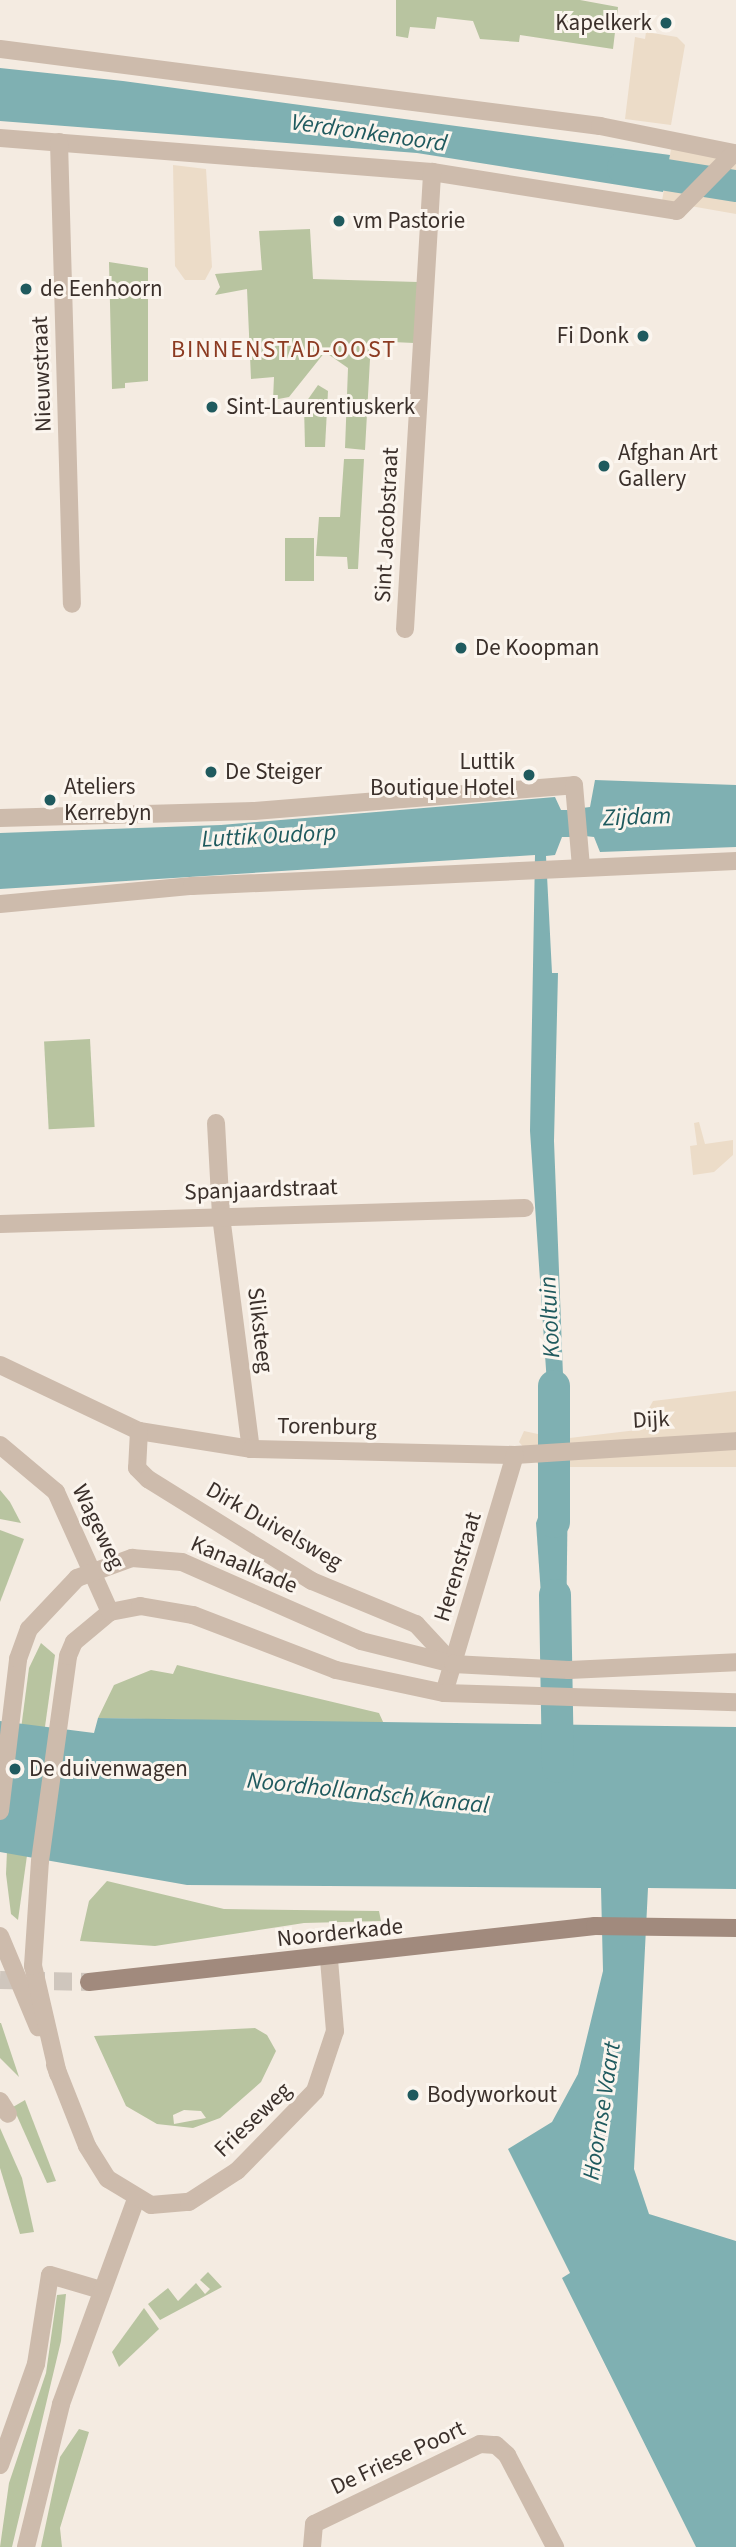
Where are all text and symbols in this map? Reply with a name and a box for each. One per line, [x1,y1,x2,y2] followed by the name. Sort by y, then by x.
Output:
[555,9,652,37] place label: Kapelkerk
[658,15,674,31] marker: Kapelkerk
[289,108,449,158] water label: Verdronkenoord
[353,207,465,235] place label: vm Pastorie
[331,213,347,229] marker: vm Pastorie
[40,275,163,303] place label: de Eenhoorn
[18,281,34,297] marker: de Eenhoorn
[26,316,58,432] street label: Nieuwstraat
[557,322,629,350] place label: Fi Donk
[635,328,651,344] marker: Fi Donk
[173,336,395,364] district label: BINNENSTAD-OOST
[226,393,415,421] place label: Sint-Laurentiuskerk
[204,399,220,415] marker: Sint-Laurentiuskerk
[618,439,718,493] place label: Afghan Art Gallery
[369,447,405,603] street label: Sint Jacobstraat
[596,458,612,474] marker: Afghan Art Gallery
[475,634,599,662] place label: De Koopman
[453,640,469,656] marker: De Koopman
[370,748,515,802] place label: Luttik Boutique Hotel
[225,758,322,786] place label: De Steiger
[203,764,219,780] marker: De Steiger
[521,767,537,783] marker: Luttik Boutique Hotel
[64,773,152,827] place label: Ateliers Kerrebyn
[42,792,58,808] marker: Ateliers Kerrebyn
[602,801,672,833] water label: Zijdam
[201,818,337,854] water label: Luttik Oudorp
[184,1174,338,1206] street label: Spanjaardstraat
[533,1275,567,1359] water label: Kooltuin
[241,1286,279,1374] street label: Sliksteeg
[632,1405,670,1435] street label: Dijk
[277,1412,377,1442] street label: Torenburg
[201,1476,347,1576] street label: Dirk Duivelsweg
[66,1480,130,1574] street label: Wageweg
[428,1509,488,1625] street label: Herenstraat
[186,1530,302,1600] street label: Kanaalkade
[29,1755,188,1783] place label: De duivenwagen
[7,1761,23,1777] marker: De duivenwagen
[246,1766,490,1820] water label: Noordhollandsch Kanaal
[276,1913,404,1953] street label: Noorderkade
[577,2040,627,2182] water label: Hoornse Vaart
[209,2077,297,2163] street label: Frieseweg
[427,2081,557,2109] place label: Bodyworkout
[405,2087,421,2103] marker: Bodyworkout
[327,2415,469,2501] street label: De Friese Poort

